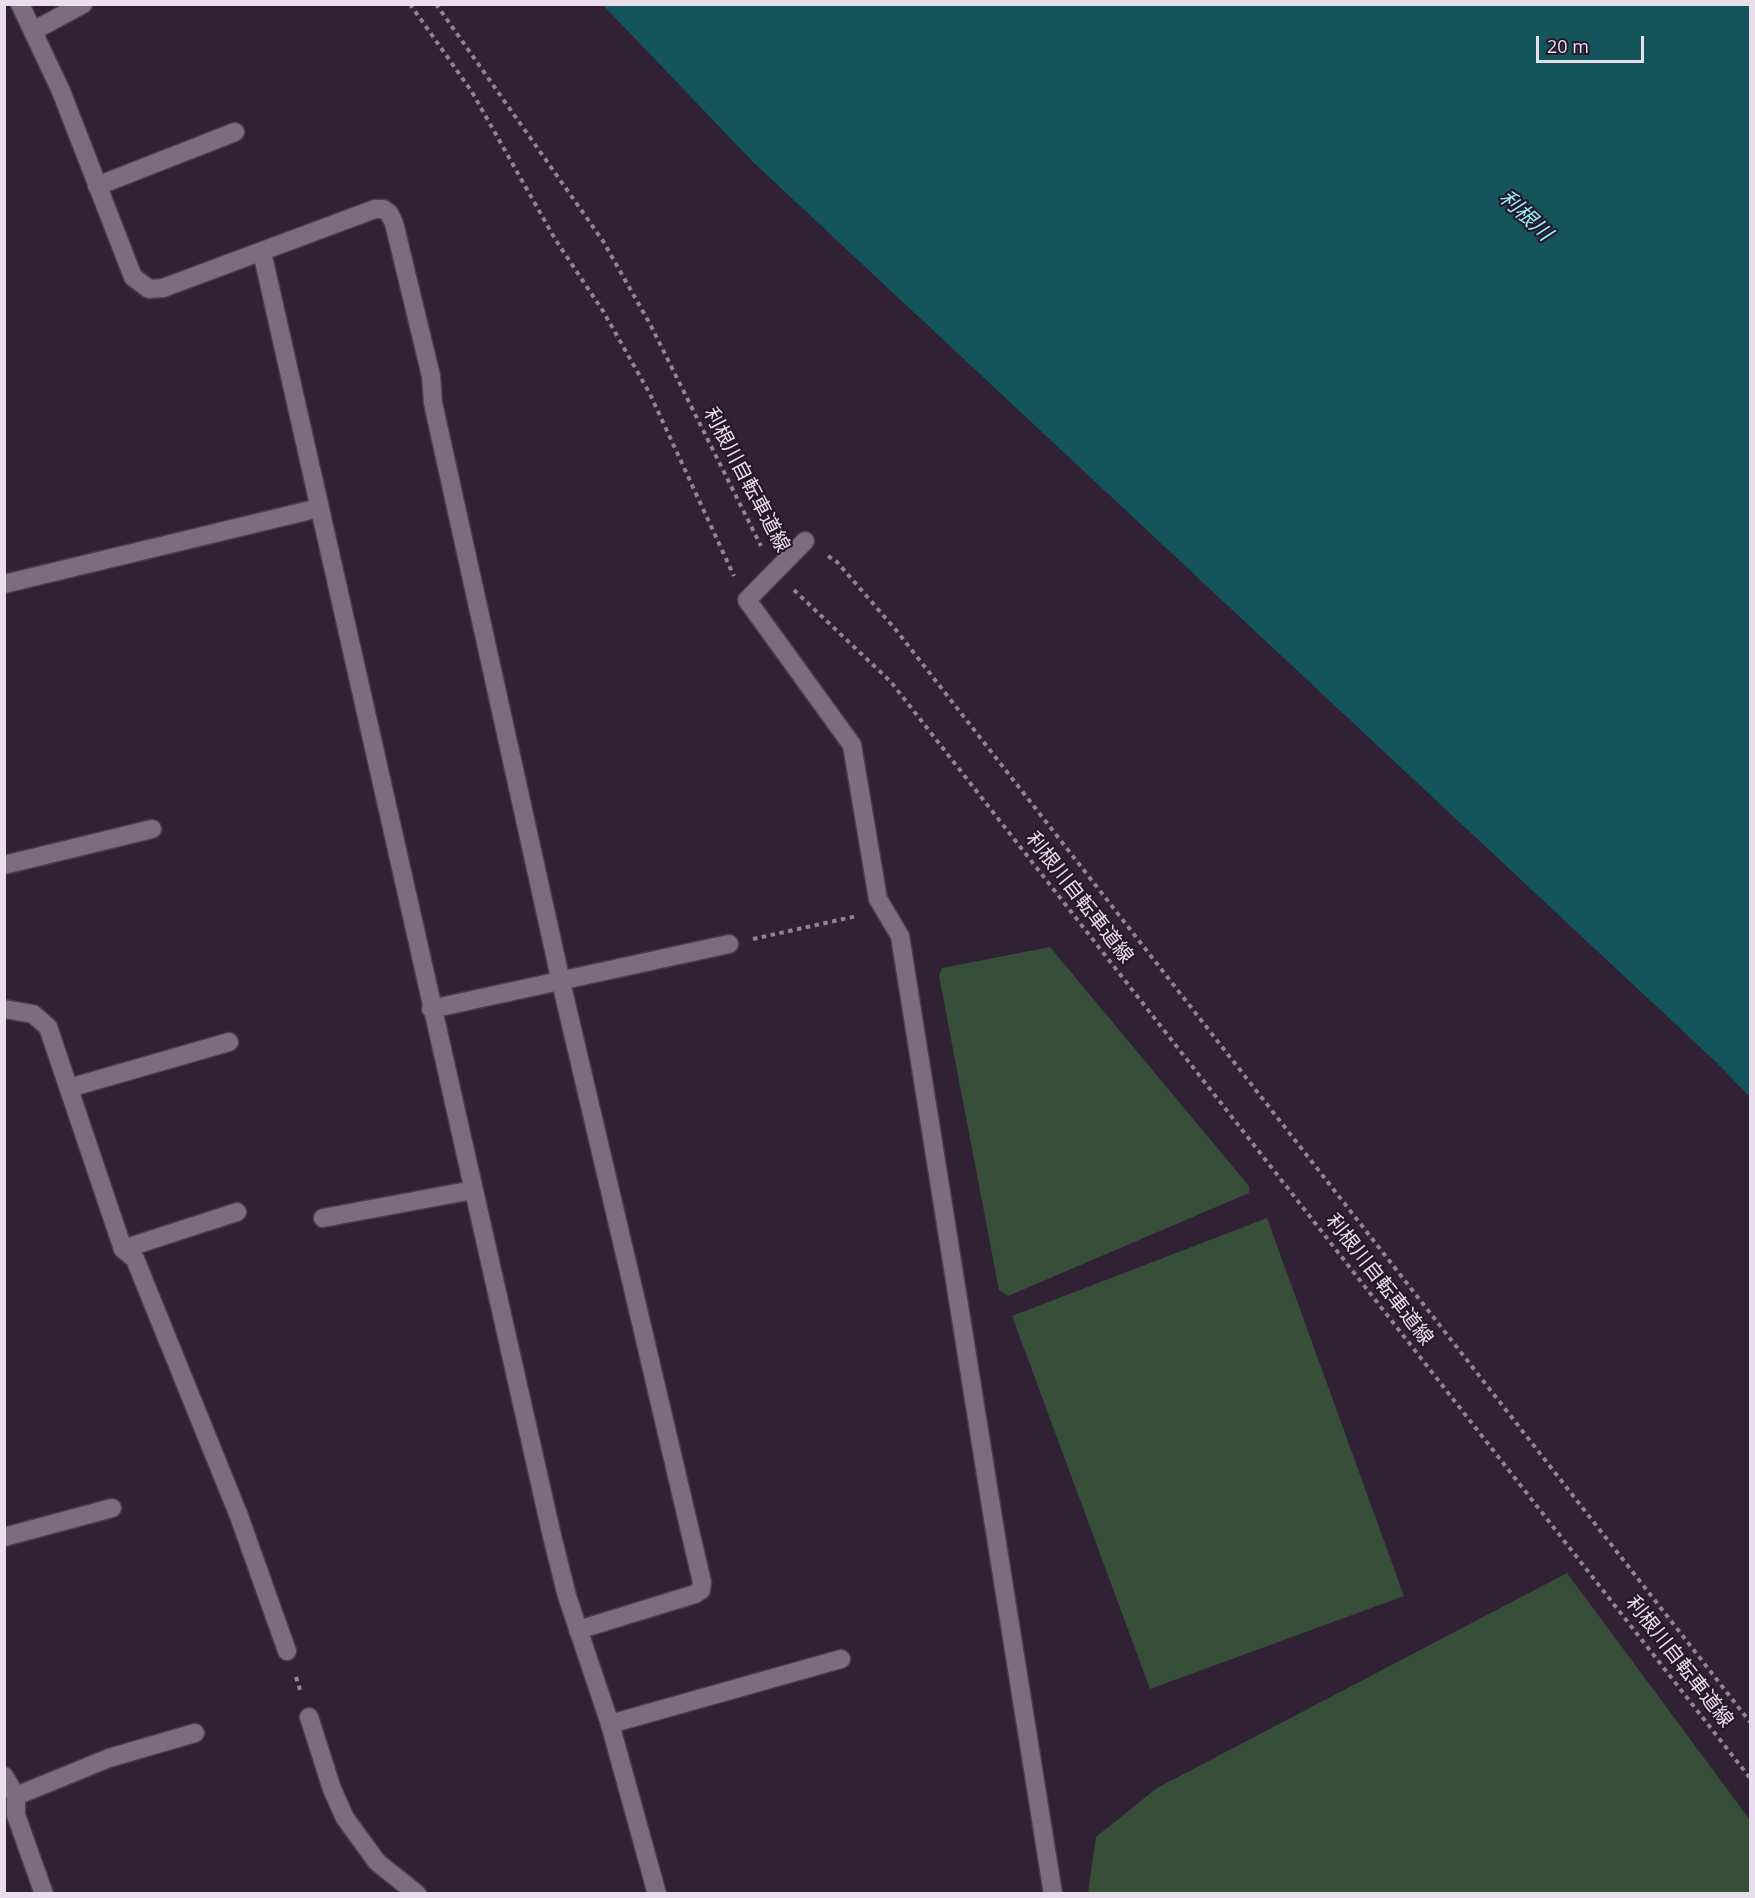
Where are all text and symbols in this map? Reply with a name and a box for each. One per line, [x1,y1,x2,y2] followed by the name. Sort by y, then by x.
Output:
[1539,24,1647,62] scale bar
[1547,34,1589,58] text: 20 m
[1493,185,1557,247] water label: 利根川
[698,404,794,556] street label: 利根川自転車道線
[1020,828,1138,968] street label: 利根川自転車道線
[1320,1210,1438,1350] street label: 利根川自転車道線
[1620,1592,1738,1732] street label: 利根川自転車道線

